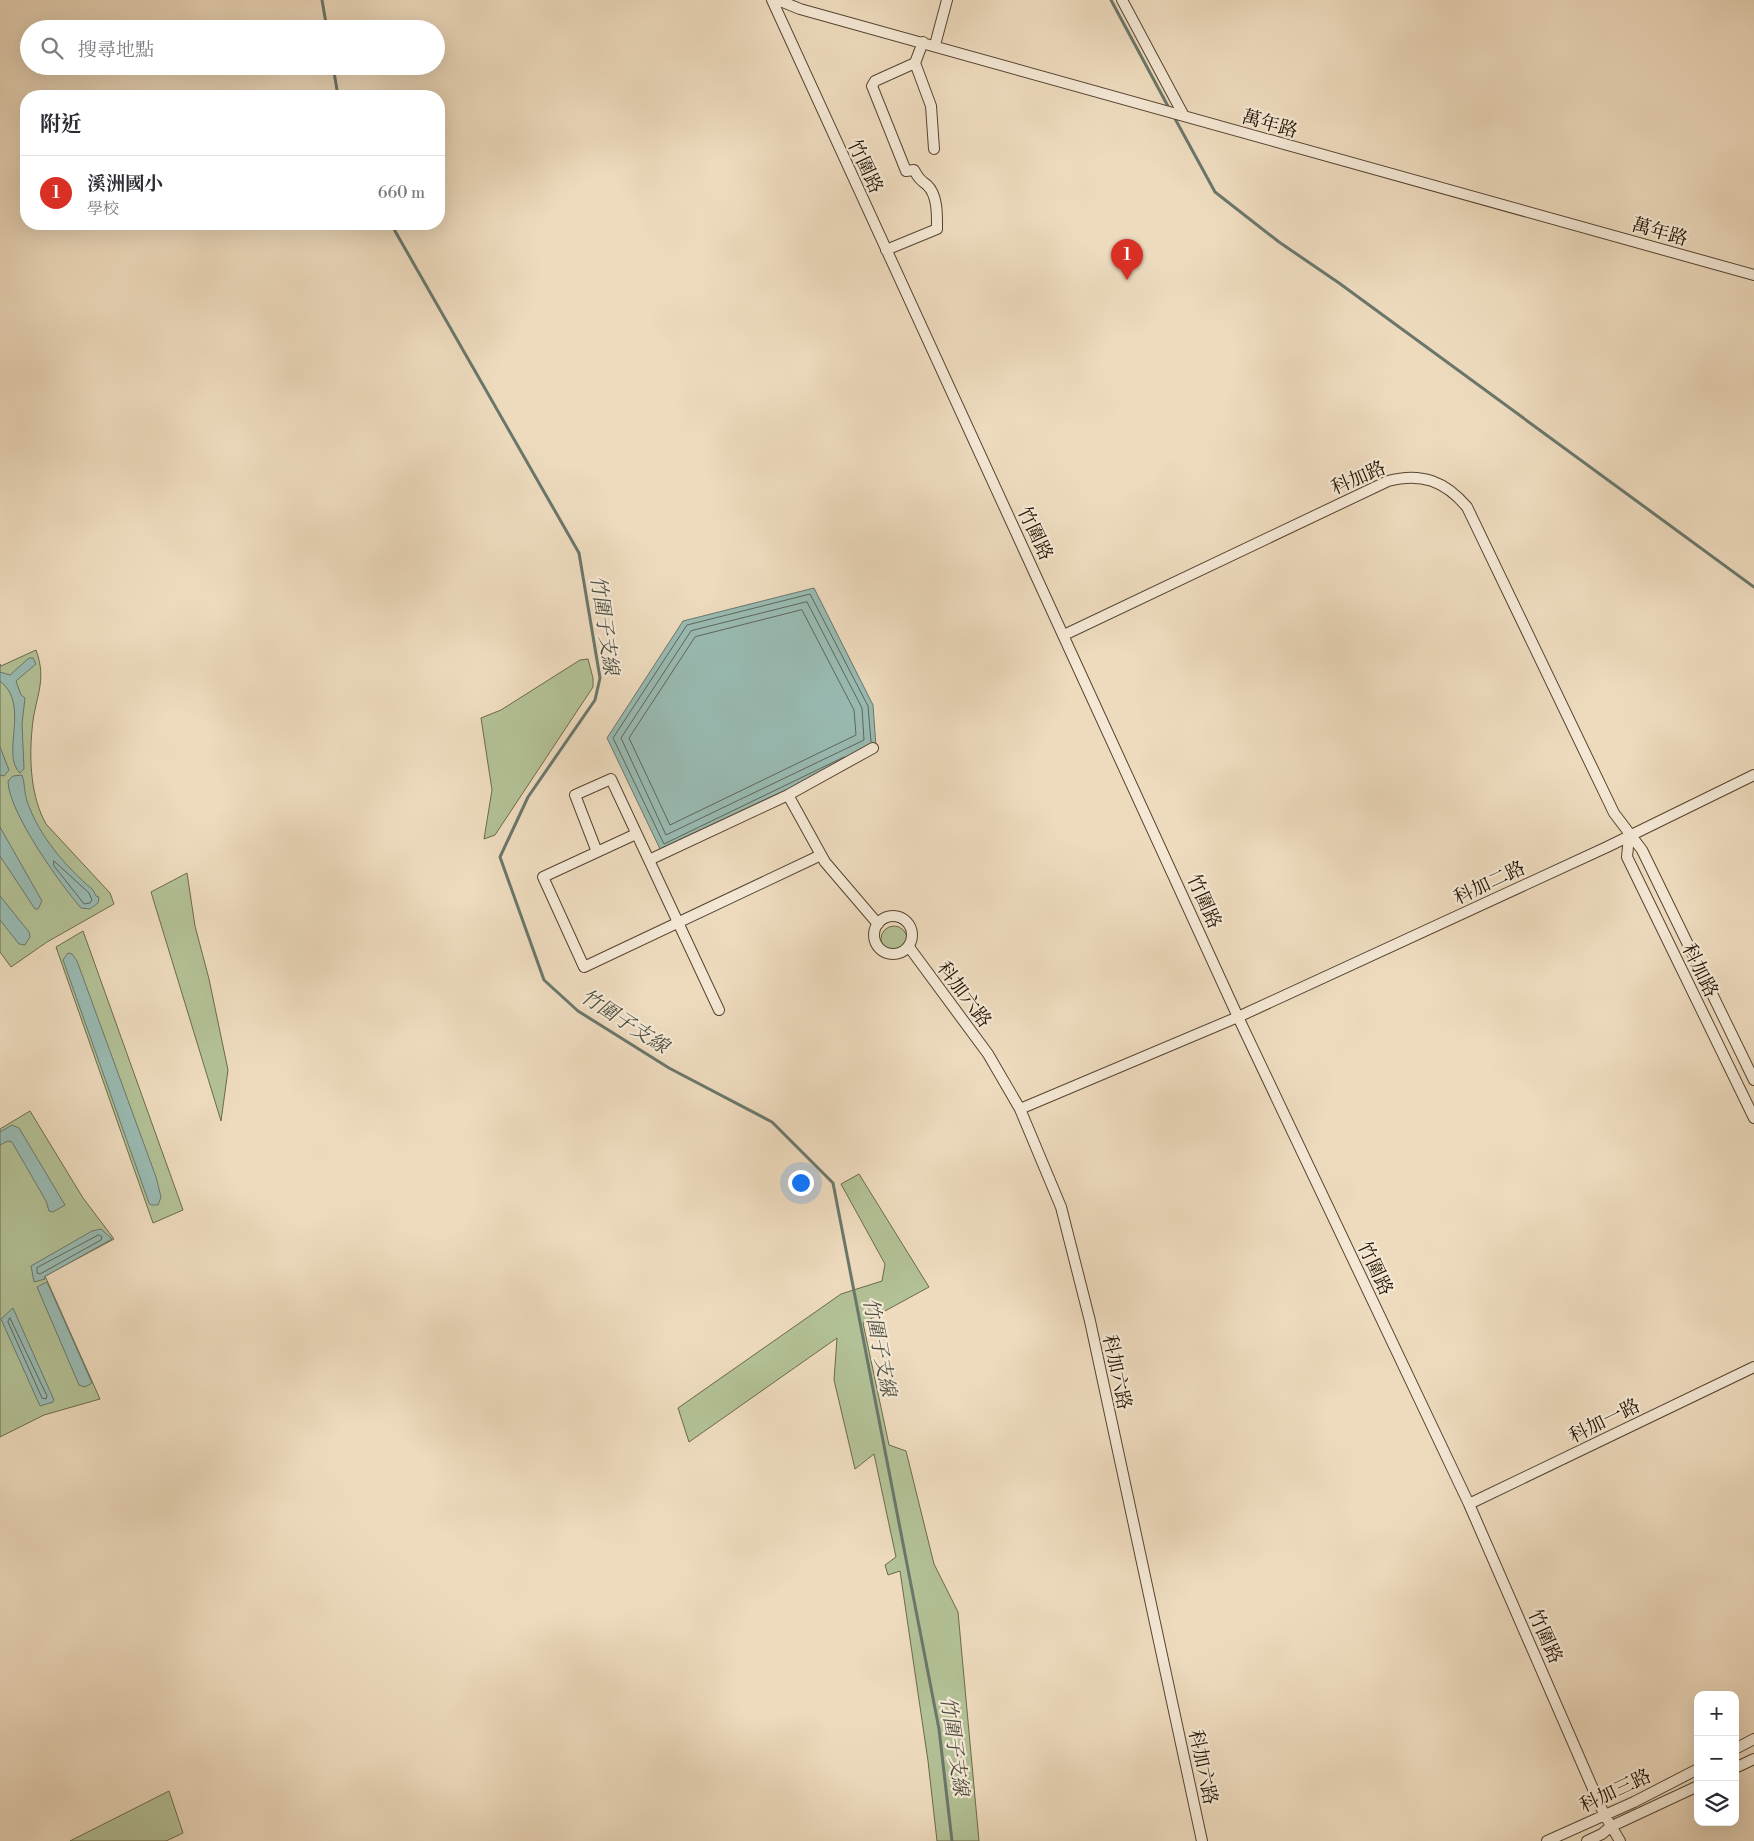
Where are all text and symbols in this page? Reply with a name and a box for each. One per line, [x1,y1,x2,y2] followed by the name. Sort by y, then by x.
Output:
[20,20,445,75] search box
[38,34,66,62] icon: search
[78,38,154,62] text: 搜尋地點
[1239,105,1300,143] street label: 萬年路
[40,112,82,138] text: 附近
[842,136,888,197] street label: 竹圍路
[87,172,163,196] text: 溪洲國小
[52,183,60,203] text: 1
[378,183,425,203] text: 660 m
[87,199,119,219] text: 學校
[1629,213,1690,251] street label: 萬年路
[1111,239,1143,280] pin: 1
[1327,456,1389,500] street label: 科加路
[1012,503,1058,564] street label: 竹圍路
[584,574,623,678] water label: 竹圍子支線
[1450,856,1529,910] street label: 科加二路
[1182,870,1227,932] street label: 竹圍路
[1677,940,1723,1001] street label: 科加路
[932,957,997,1032] street label: 科加六路
[575,985,675,1061] water label: 竹圍子支線
[788,1170,814,1196] your location
[1352,1238,1398,1299] street label: 竹圍路
[857,1296,901,1401] water label: 竹圍子支線
[1097,1333,1137,1412] street label: 科加六路
[1565,1393,1644,1448] street label: 科加一路
[1523,1605,1568,1667] street label: 竹圍路
[1694,1691,1739,1826] map controls
[1694,1691,1739,1736] button: +
[934,1695,973,1799] water label: 竹圍子支線
[1183,1728,1223,1807] street label: 科加六路
[1694,1736,1739,1781] button: −
[1576,1764,1655,1818] street label: 科加三路
[1694,1781,1739,1826] button: layers

